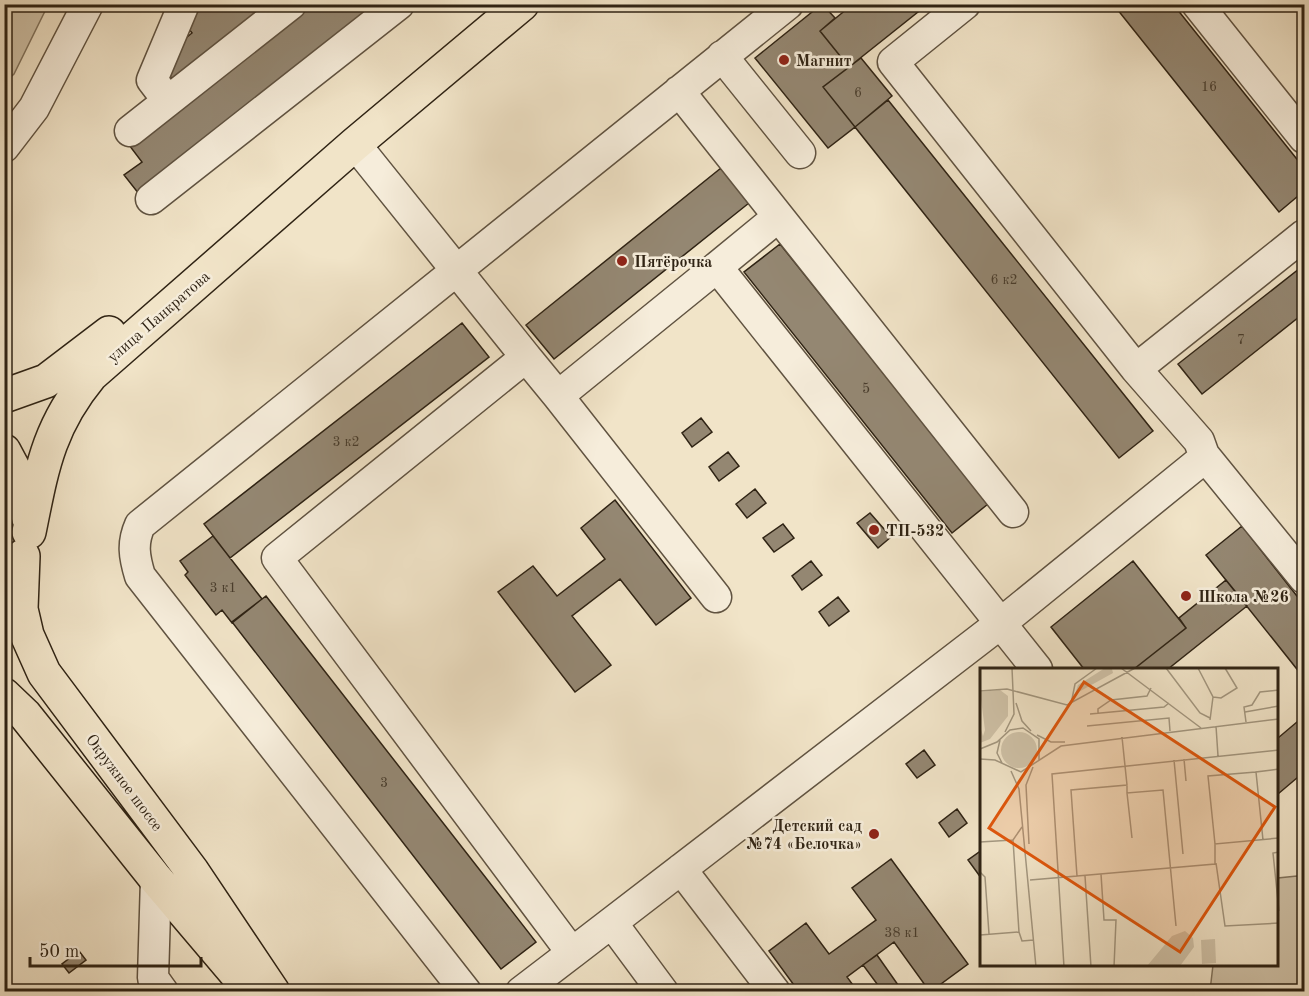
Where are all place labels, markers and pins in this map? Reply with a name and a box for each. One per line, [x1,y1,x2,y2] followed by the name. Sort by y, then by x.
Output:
[777,53,791,67] marker: Магнит
[796,54,852,70] place label: Магнит
[615,254,629,268] marker: Пятёрочка
[634,255,713,271] place label: Пятёрочка
[867,523,881,537] marker: ТП-532
[886,524,944,540] place label: ТП-532
[1179,589,1193,603] marker: Школа №26
[1198,590,1289,606] place label: Школа №26
[746,819,862,853] place label: Детский сад №74 «Белочка»
[867,827,881,841] marker: Детский сад №74 «Белочка»

